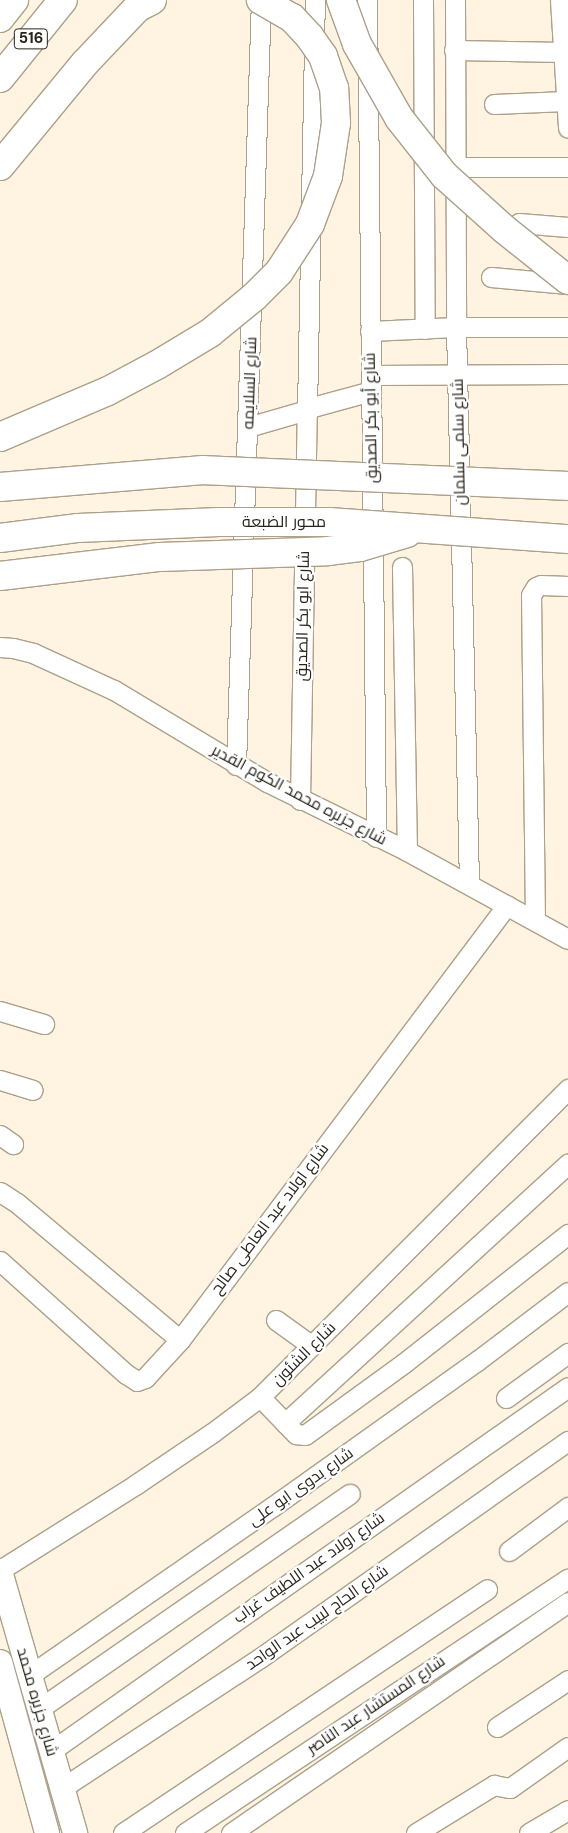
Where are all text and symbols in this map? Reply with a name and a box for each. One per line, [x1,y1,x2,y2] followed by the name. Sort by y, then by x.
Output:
[14,26,48,52] road number: 516
[239,336,261,430] street label: شارع السلايمه
[360,352,382,484] street label: شارع أبو بكر الصديق
[448,378,470,506] street label: شارع سلمى سلمان
[242,512,326,532] street label: محور الضبعة
[292,550,314,682] street label: شارع ابو بكر الصديق
[208,741,390,849] street label: شارع جزيره محمد الكوم القدير
[207,1140,333,1298] street label: شارع اولاد عبد العاطى صالح
[268,1318,340,1390] street label: شارع الشئون
[245,1444,357,1530] street label: شارع بدوى ابو على
[230,1508,388,1628] street label: شارع اولاد عبد اللطيف غراب
[242,1561,392,1675] street label: شارع الحاج لبيب عبد الواحد
[12,1645,62,1759] street label: شارع جزيره محمد
[303,1652,449,1758] street label: شارع المستشار عبد الناصر

